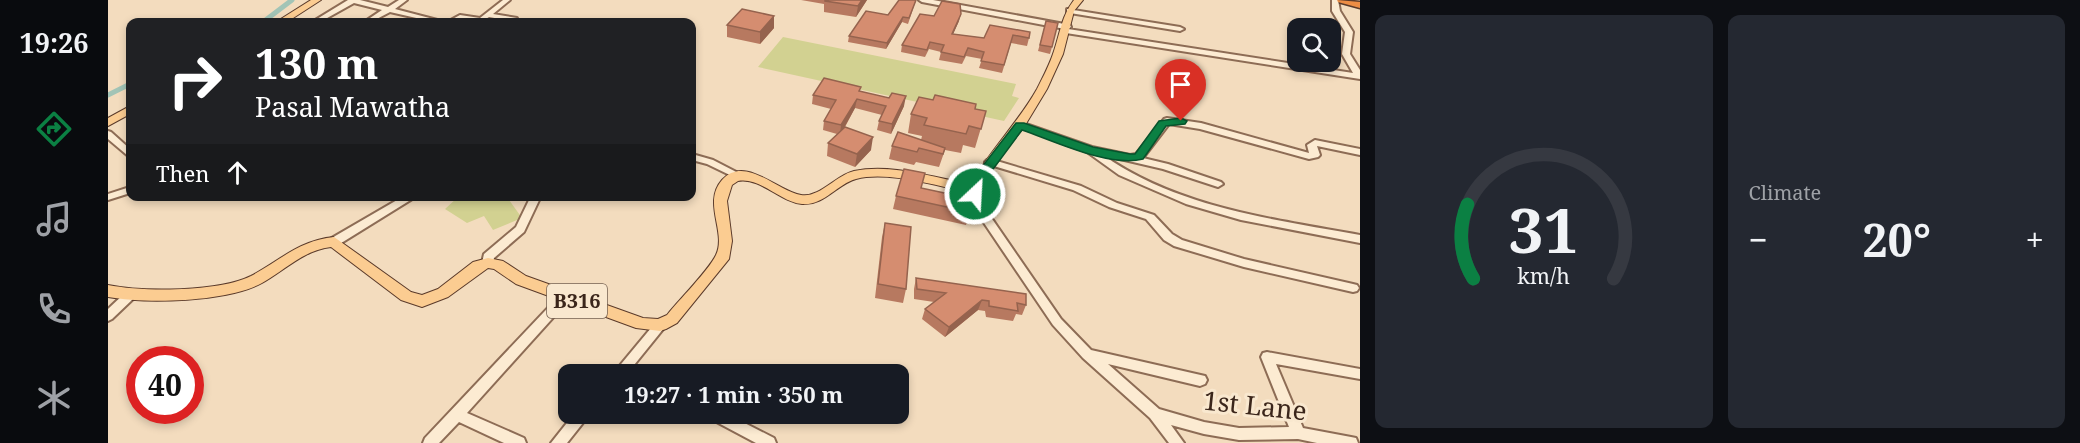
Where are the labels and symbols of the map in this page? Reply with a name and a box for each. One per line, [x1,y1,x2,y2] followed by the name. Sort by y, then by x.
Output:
[1155,59,1206,121] pin
[943,162,1007,226] position arrow
[547,284,607,318] road number: B316
[126,346,204,424] speed limit sign: 40
[1202,382,1309,428] street label: 1st Lane

